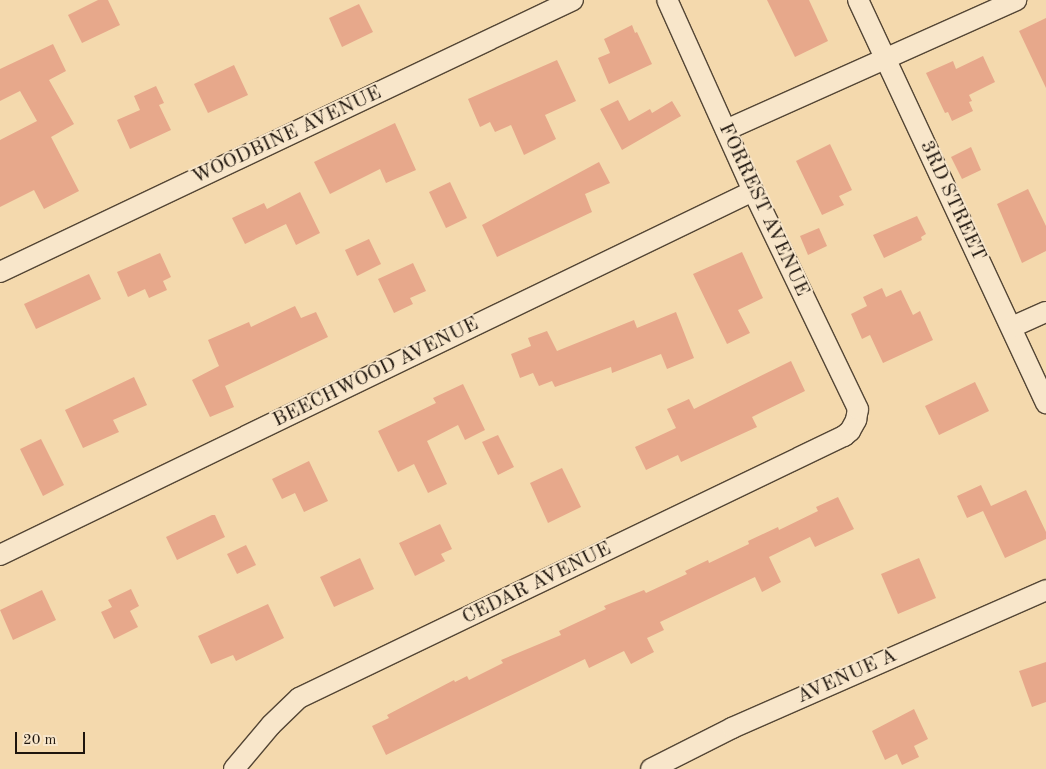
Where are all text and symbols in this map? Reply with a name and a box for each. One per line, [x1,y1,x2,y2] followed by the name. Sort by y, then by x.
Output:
[188,82,386,190] street label: WOODBINE AVENUE
[712,120,814,300] street label: FORREST AVENUE
[914,137,990,265] street label: 3RD STREET
[269,313,483,433] street label: BEECHWOOD AVENUE
[459,538,615,630] street label: CEDAR AVENUE
[793,644,901,710] street label: AVENUE A
[18,722,88,754] scale bar
[23,733,57,748] text: 20 m

